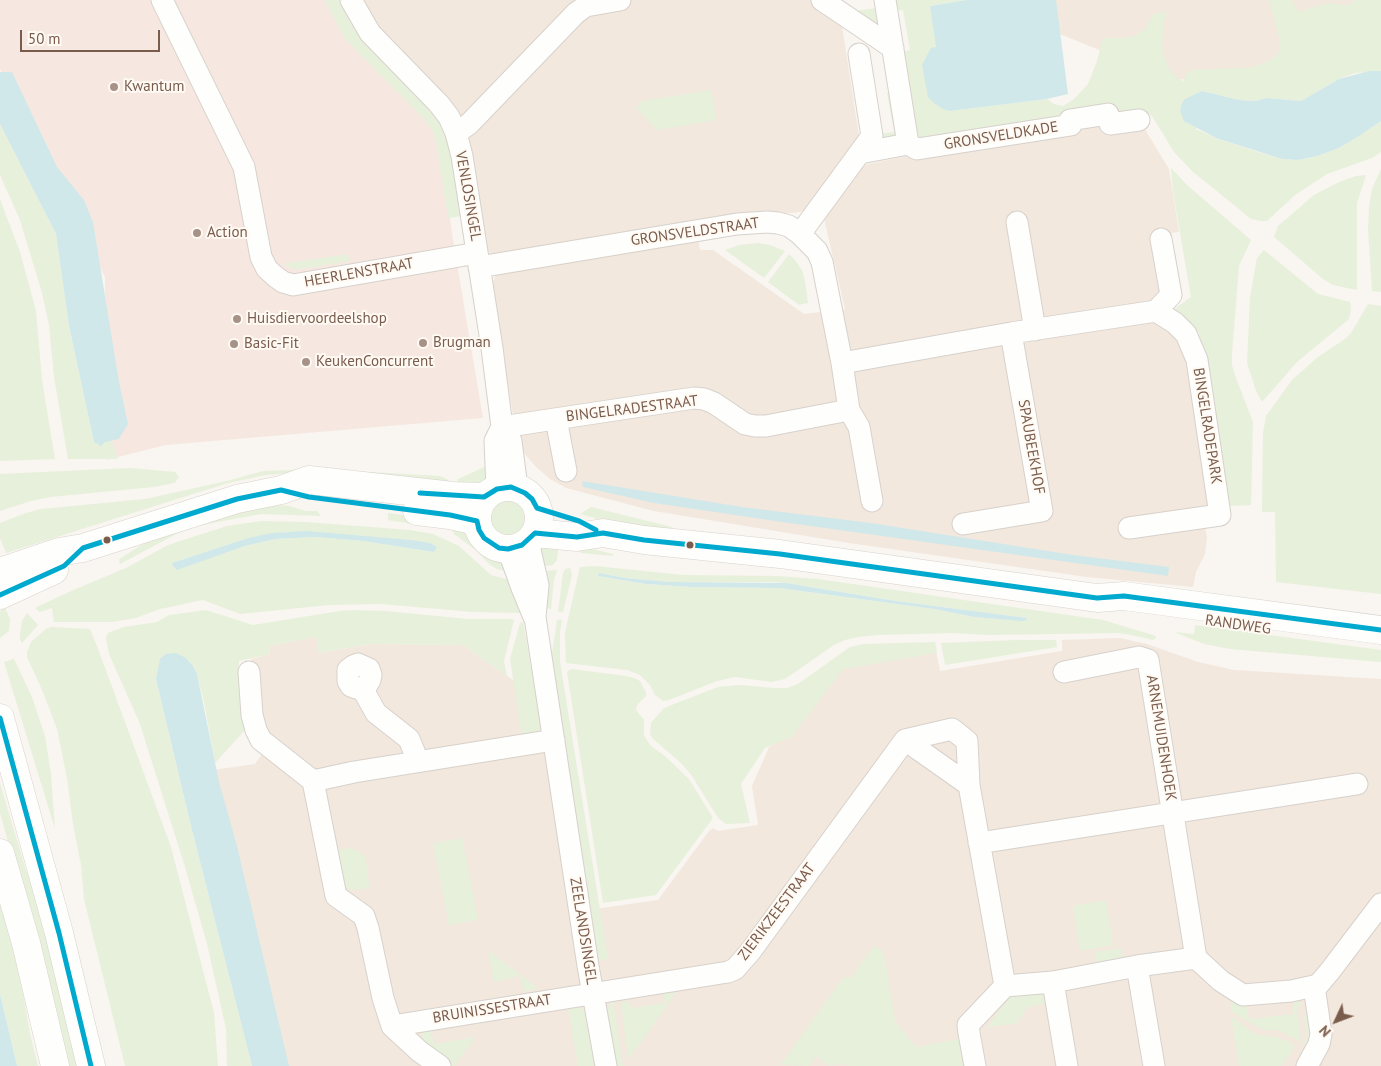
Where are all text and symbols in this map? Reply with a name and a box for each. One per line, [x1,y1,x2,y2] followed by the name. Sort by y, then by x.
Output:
[22,20,162,52] scale bar
[28,29,61,48] text: 50 m
[124,78,184,96] place label: Kwantum
[108,81,120,93] marker: Kwantum
[943,118,1059,154] street label: GRONSVELDKADE
[451,150,485,242] street label: VENLOSINGEL
[630,214,760,250] street label: GRONSVELDSTRAAT
[207,224,248,242] place label: Action
[191,227,203,239] marker: Action
[303,255,415,291] street label: HEERLENSTRAAT
[247,310,387,328] place label: Huisdiervoordeelshop
[231,313,243,325] marker: Huisdiervoordeelshop
[433,334,491,352] place label: Brugman
[244,335,299,353] place label: Basic-Fit
[417,337,429,349] marker: Brugman
[228,338,240,350] marker: Basic-Fit
[316,353,433,371] place label: KeukenConcurrent
[300,356,312,368] marker: KeukenConcurrent
[1189,366,1225,486] street label: BINGELRADEPARK
[565,392,699,426] street label: BINGELRADESTRAAT
[1014,398,1048,496] street label: SPAUBEEKHOF
[102,535,112,545] unlabelled marker
[685,540,695,550] unlabelled marker
[1204,611,1272,639] street label: RANDWEG
[1142,674,1180,802] street label: ARNEMUIDENHOEK
[735,860,819,964] street label: ZIERIKZEESTRAAT
[566,876,600,986] street label: ZEELANDSINGEL
[431,991,553,1027] street label: BRUINISSESTRAAT
[1311,996,1361,1046] north arrow
[1315,1022,1335,1041] text: N

